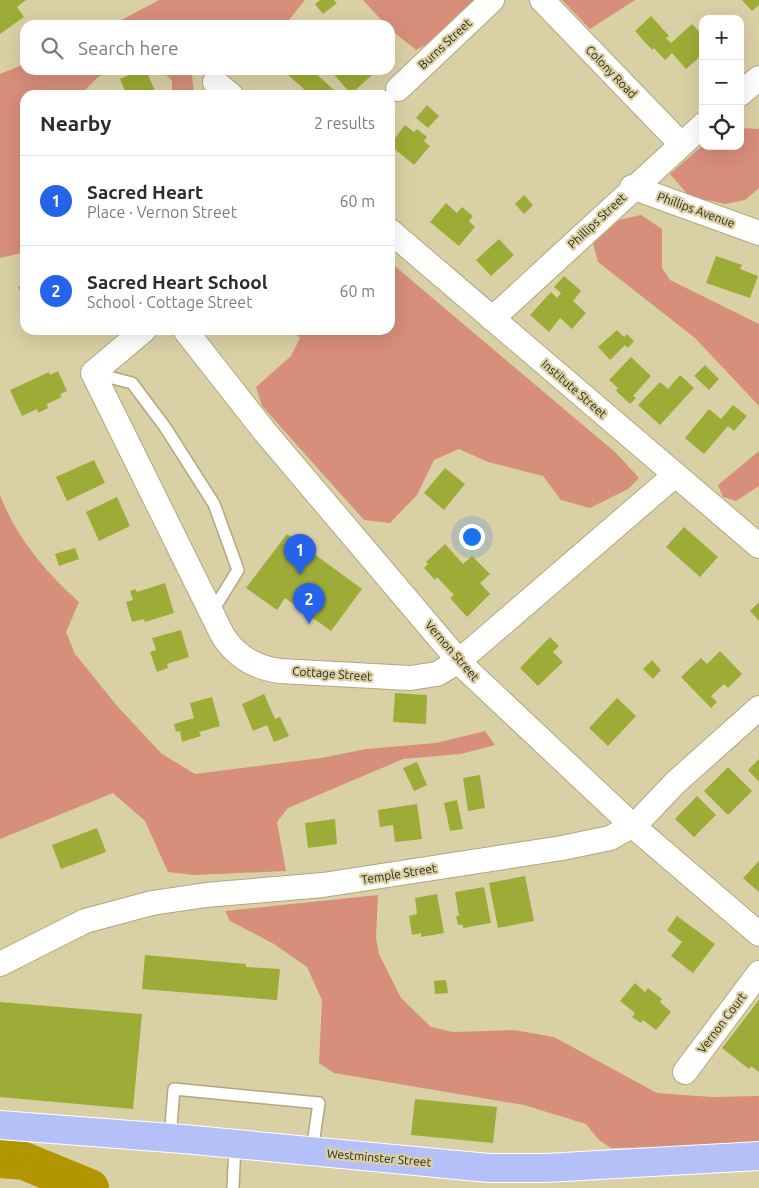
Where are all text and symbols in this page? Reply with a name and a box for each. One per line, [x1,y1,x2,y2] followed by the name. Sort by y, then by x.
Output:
[699,15,744,150] map controls
[699,15,744,60] button: +
[416,16,474,71] street label: Burns Street
[20,20,395,75] search box
[38,34,66,62] icon: search
[78,37,178,59] text: Search here
[583,43,639,100] street label: Colony Road
[699,60,744,105] button: −
[699,105,744,150] button: locate
[40,111,111,135] text: Nearby
[314,114,375,132] text: 2 results
[87,181,203,203] text: Sacred Heart
[656,189,737,230] street label: Phillips Avenue
[565,190,629,251] street label: Phillips Street
[51,192,61,210] text: 1
[339,192,375,210] text: 60 m
[87,203,237,221] text: Place · Vernon Street
[87,271,268,293] text: Sacred Heart School
[51,282,61,300] text: 2
[339,282,375,300] text: 60 m
[87,293,252,311] text: School · Cottage Street
[539,357,610,421] street label: Institute Street
[459,524,485,550] your location
[284,534,316,575] pin: 1
[293,583,325,624] pin: 2
[423,618,482,684] street label: Vernon Street
[292,664,373,683] street label: Cottage Street
[360,861,438,886] street label: Temple Street
[695,990,749,1055] street label: Vernon Court
[326,1146,432,1169] street label: Westminster Street

